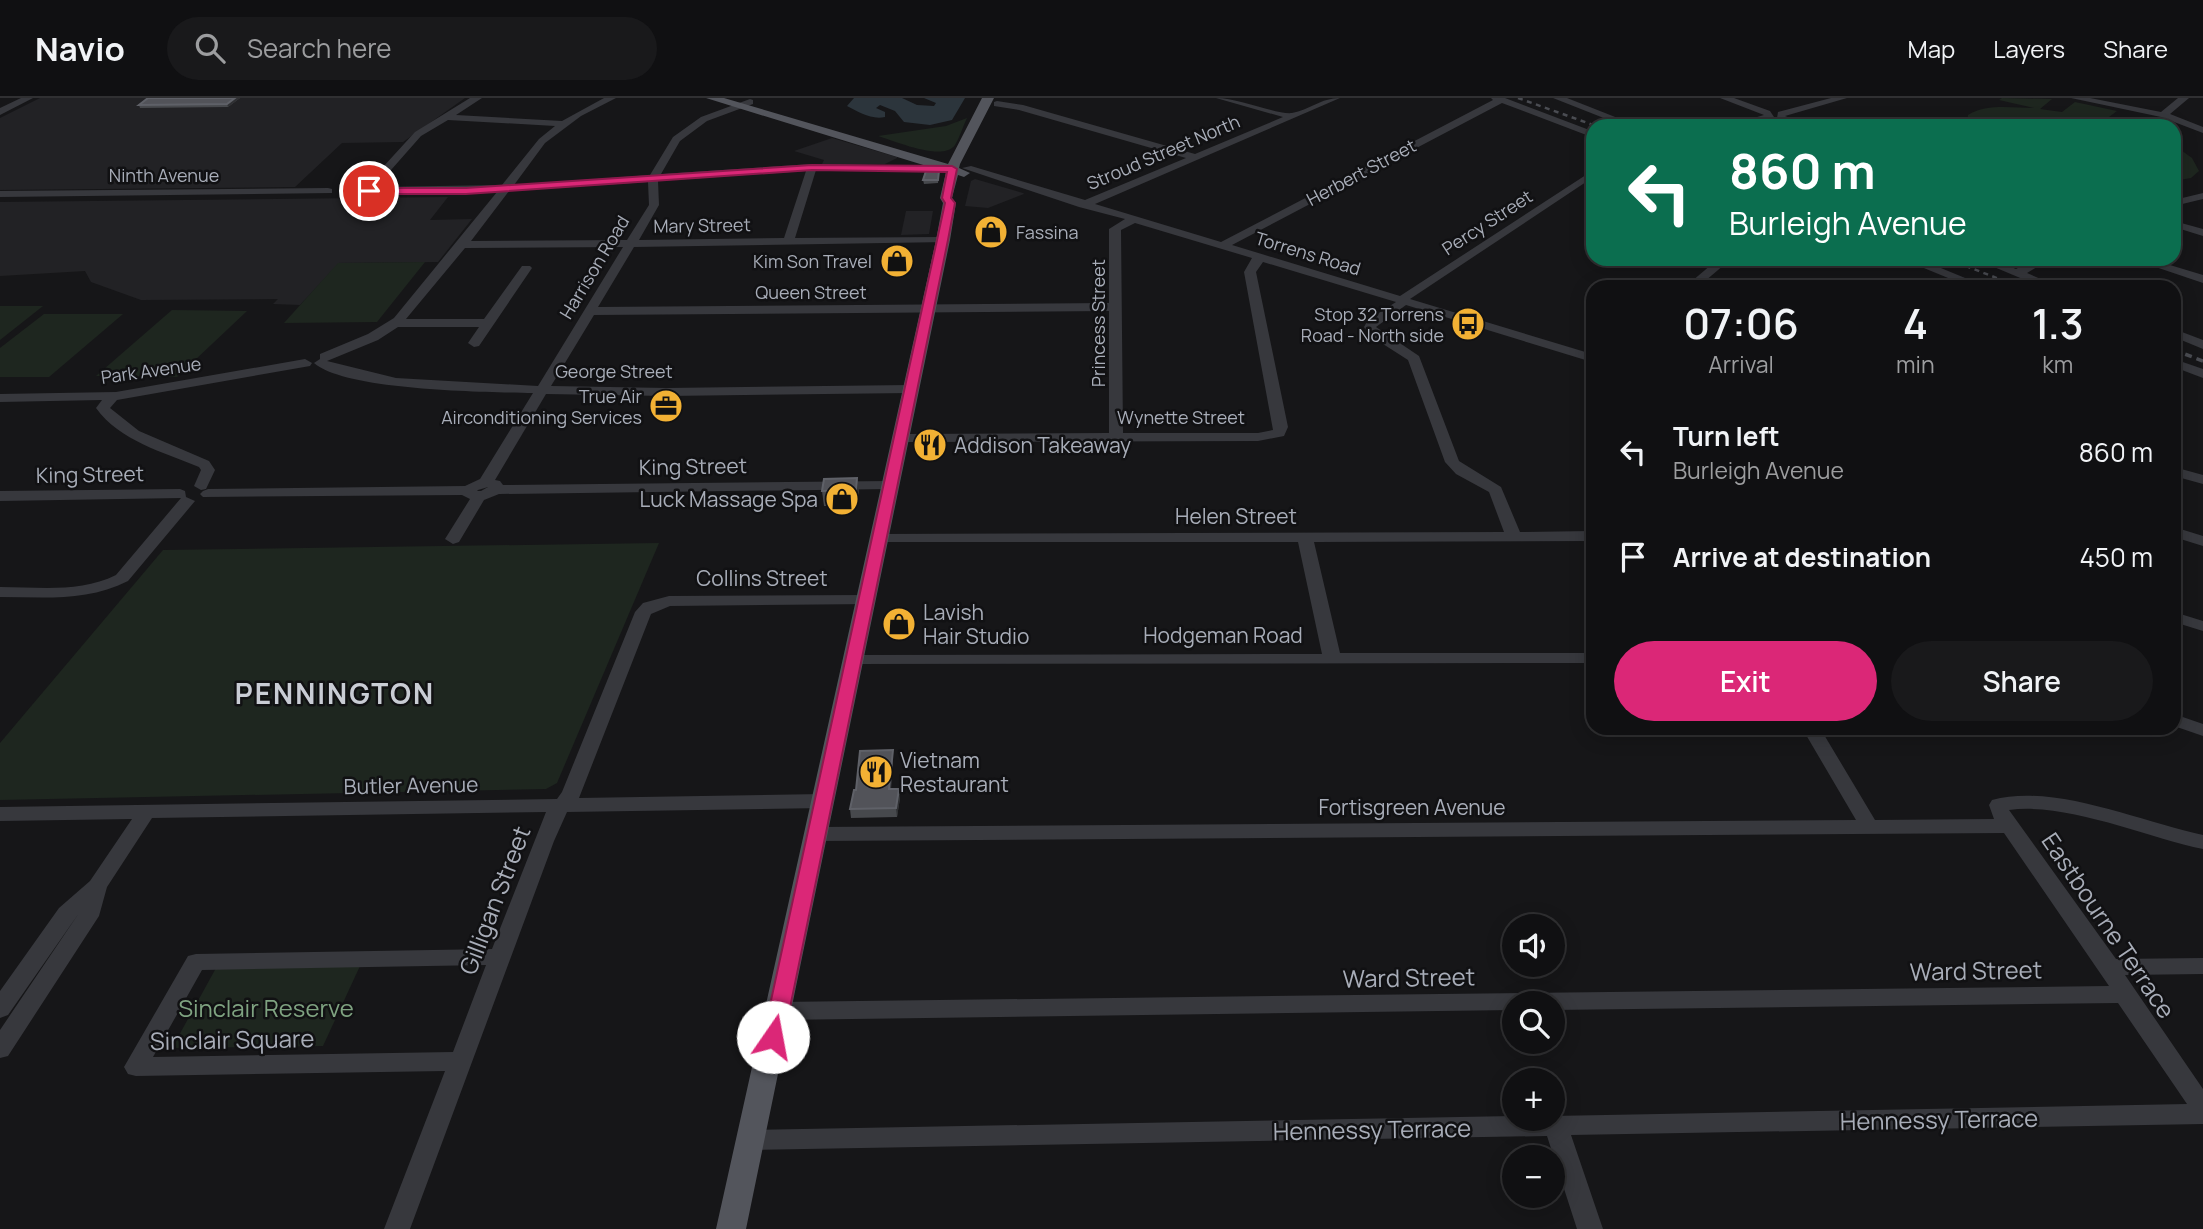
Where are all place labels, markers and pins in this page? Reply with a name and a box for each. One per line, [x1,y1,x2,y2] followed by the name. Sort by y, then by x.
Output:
[339,161,399,221] pin
[972,213,1010,251] shop icon: Fassina
[1016,220,1079,244] place label: Fassina
[878,242,916,280] shop icon: Kim Son Travel
[753,249,872,273] place label: Kim Son Travel
[1301,302,1444,347] place label: Stop 32 Torrens Road - North side
[1449,305,1487,343] bus stop icon: Stop 32 Torrens Road - North side
[441,384,642,429] place label: True Air Airconditioning Services
[647,387,685,425] office icon: True Air Airconditioning Services
[911,426,949,464] restaurant icon: Addison Takeaway
[954,431,1131,459] place label: Addison Takeaway
[823,480,861,518] shop icon: Luck Massage Spa
[640,485,818,513] place label: Luck Massage Spa
[923,598,1029,650] place label: Lavish Hair Studio
[880,605,918,643] shop icon: Lavish Hair Studio
[900,746,1009,798] place label: Vietnam Restaurant
[857,753,895,791] restaurant icon: Vietnam Restaurant

